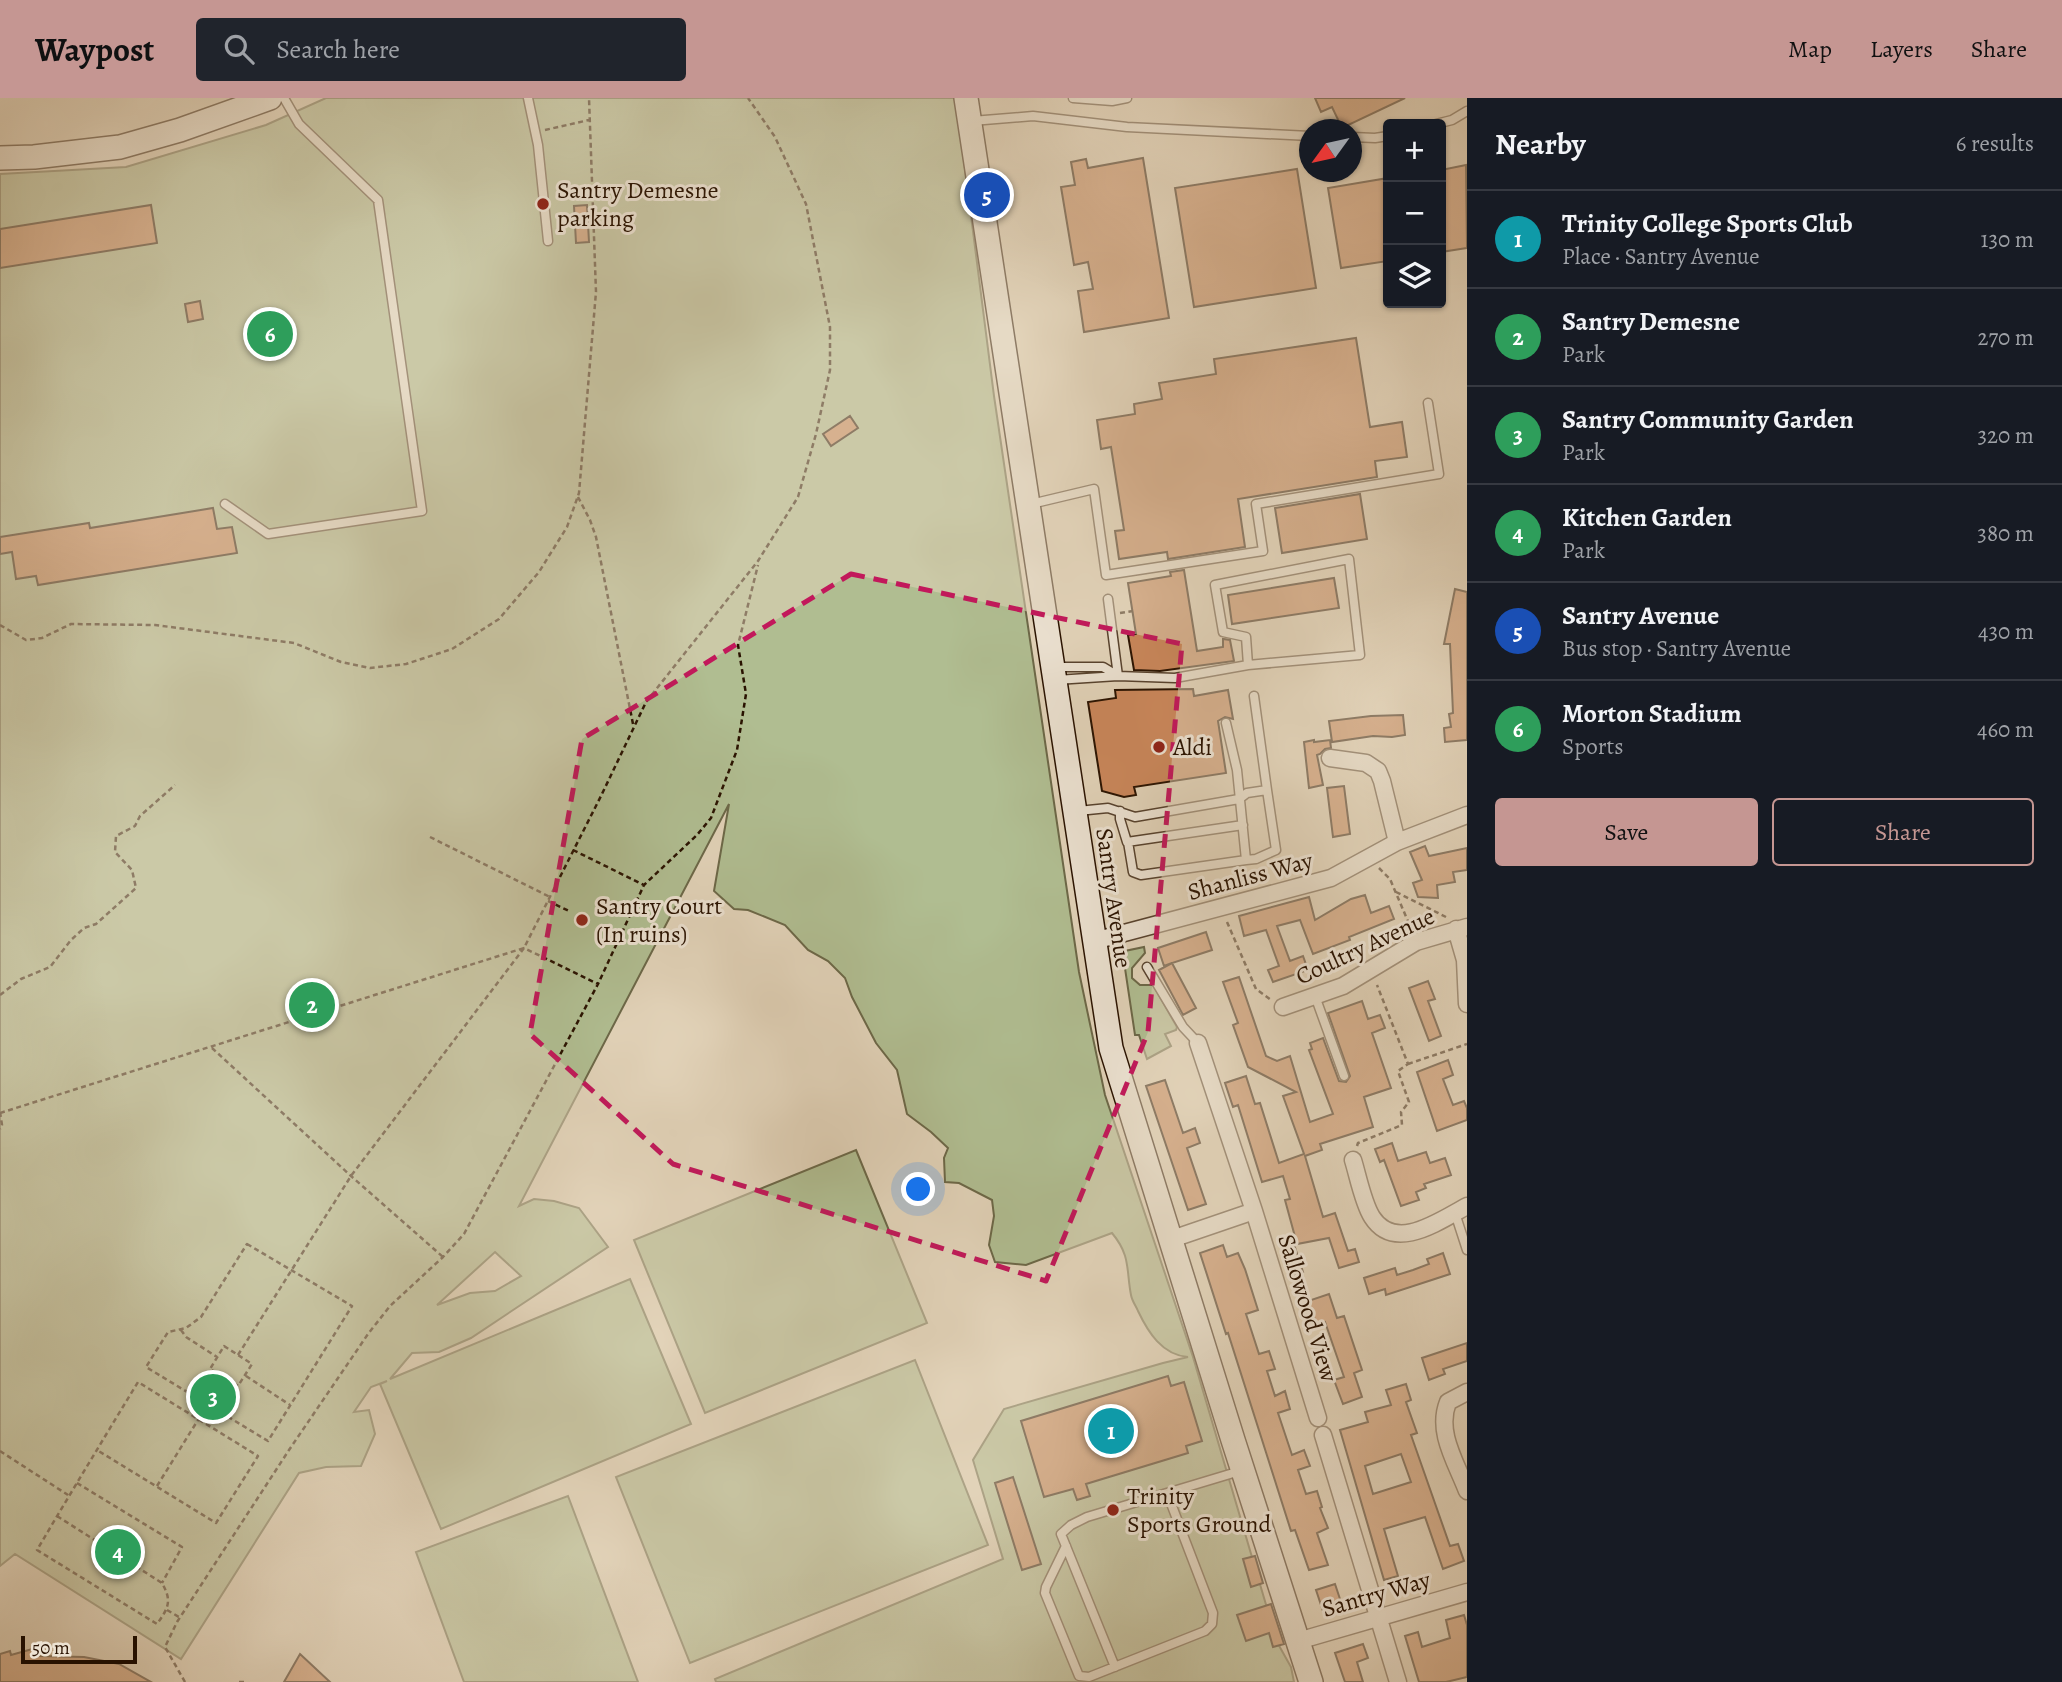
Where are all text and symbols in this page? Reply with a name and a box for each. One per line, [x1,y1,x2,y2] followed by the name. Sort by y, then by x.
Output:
[196,18,686,81] search box
[35,27,154,72] text: Waypost
[220,30,258,68] icon: search
[276,32,400,67] text: Search here
[1788,33,1832,65] text: Map
[1870,33,1933,65] text: Layers
[1971,33,2027,65] text: Share
[1299,119,1362,182] north arrow
[1383,119,1446,308] map controls
[1383,119,1446,182] button: +
[1495,124,1586,164] text: Nearby
[1956,128,2034,159] text: 6 results
[964,169,1010,221] pin: 5
[557,174,718,234] place label: Santry Demesne parking
[1383,182,1446,245] button: −
[535,196,551,212] marker: Santry Demesne parking
[1562,206,1853,241] text: Trinity College Sports Club
[1514,224,1522,255] text: 1
[1981,224,2034,255] text: 130 m
[1562,241,1759,272] text: Place · Santry Avenue
[1383,245,1446,308] button: layers
[1562,304,1740,339] text: Santry Demesne
[247,308,293,360] pin: 6
[1512,322,1524,353] text: 2
[1977,322,2034,353] text: 270 m
[1562,339,1605,370] text: Park
[1562,402,1854,437] text: Santry Community Garden
[1513,420,1523,451] text: 3
[1978,420,2034,451] text: 320 m
[1562,437,1605,468] text: Park
[1562,500,1732,535] text: Kitchen Garden
[1513,518,1523,549] text: 4
[1977,518,2034,549] text: 380 m
[1562,535,1605,566] text: Park
[1562,598,1719,633] text: Santry Avenue
[1513,616,1523,647] text: 5
[1978,616,2034,647] text: 430 m
[1562,633,1791,664] text: Bus stop · Santry Avenue
[1562,696,1742,731] text: Morton Stadium
[1513,714,1523,745] text: 6
[1977,714,2034,745] text: 460 m
[1172,731,1212,763] place label: Aldi
[1562,731,1623,762] text: Sports
[1151,739,1167,755] marker: Aldi
[1495,798,1758,866] button: Save
[1772,798,2034,866] button: Share
[1088,826,1140,970] street label: Santry Avenue
[1184,844,1316,908] street label: Shanliss Way
[596,890,722,950] place label: Santry Court (In ruins)
[1290,900,1440,992] street label: Coultry Avenue
[574,912,590,928] marker: Santry Court (In ruins)
[289,979,335,1031] pin: 2
[901,1172,935,1206] your location
[1270,1230,1346,1386] street label: Sallowood View
[190,1371,236,1423] pin: 3
[1088,1405,1134,1457] pin: 1
[1127,1480,1271,1540] place label: Trinity Sports Ground
[1105,1502,1121,1518] marker: Trinity Sports Ground
[95,1526,141,1578] pin: 4
[1318,1563,1434,1625] street label: Santry Way
[21,1633,136,1665] scale bar
[32,1635,70,1661] text: 50 m

